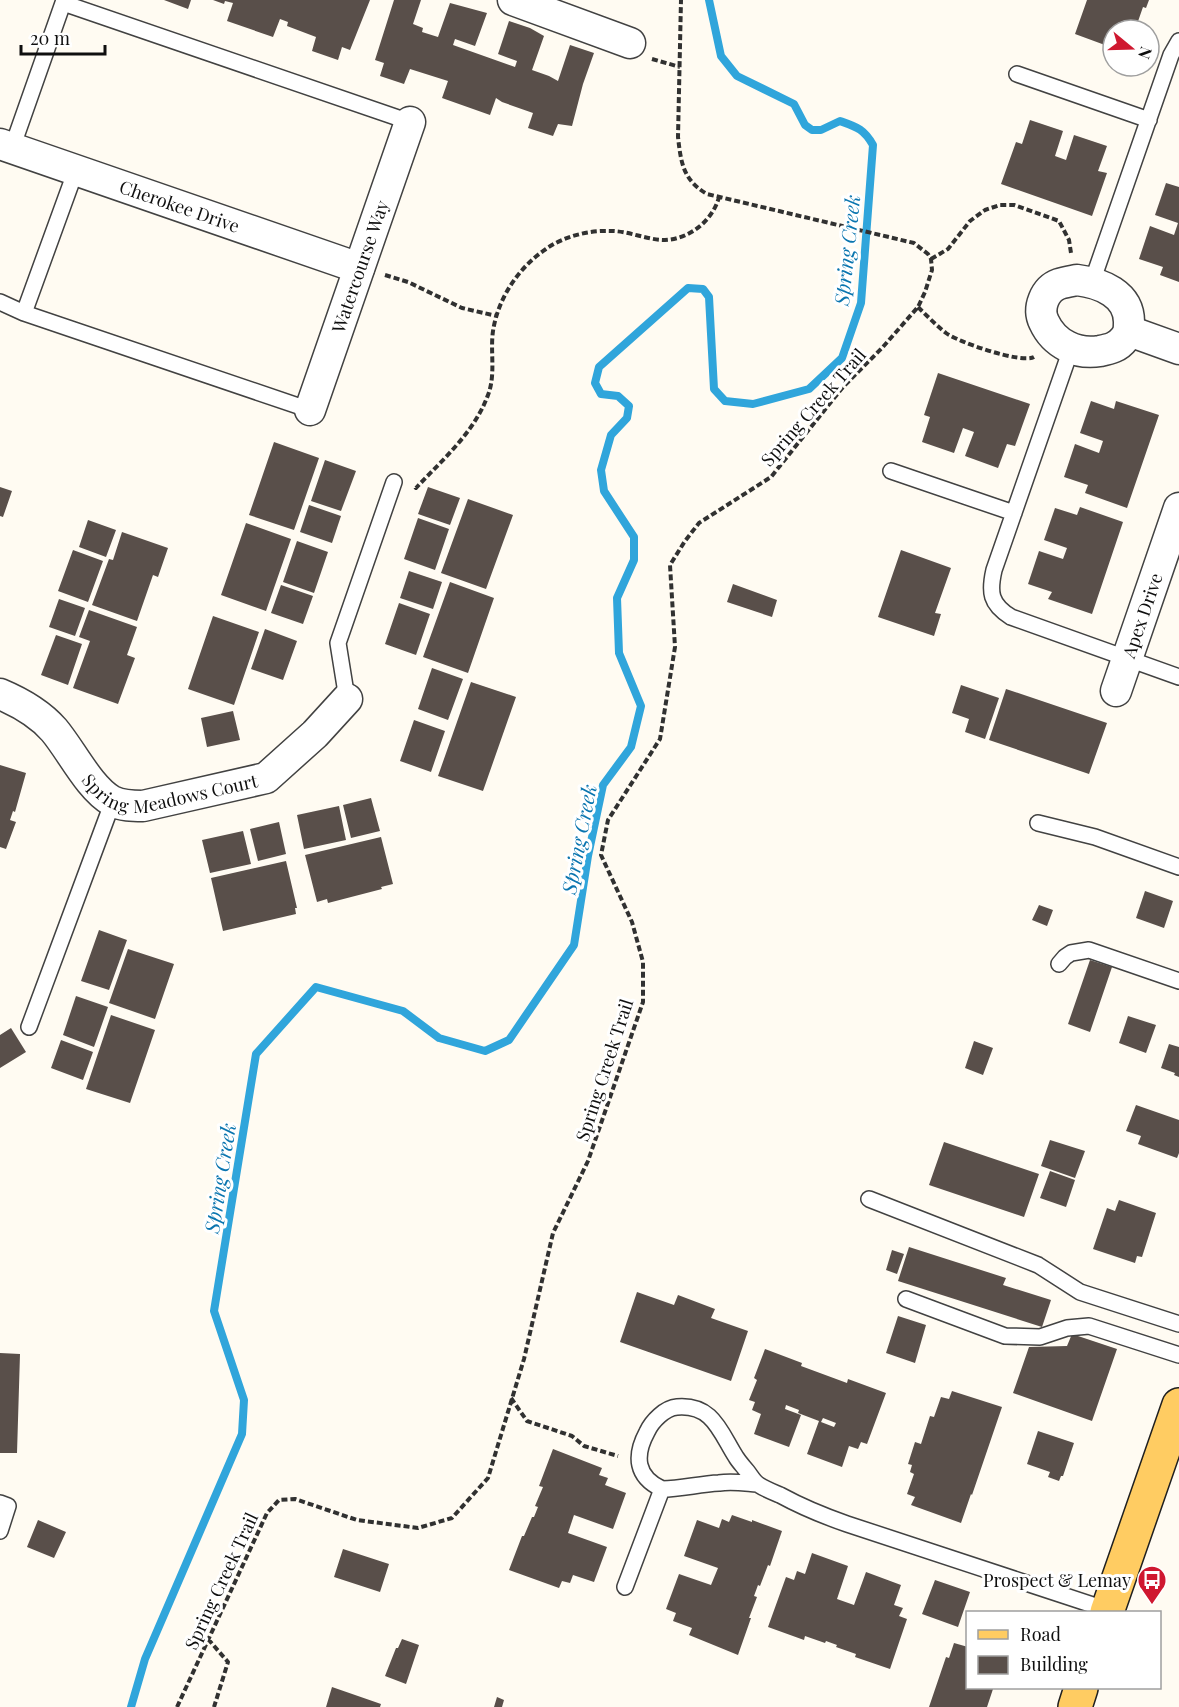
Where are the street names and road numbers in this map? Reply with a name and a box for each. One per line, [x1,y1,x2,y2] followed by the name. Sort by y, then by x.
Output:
[116,174,243,238] street label: Cherokee Drive
[325,197,394,337] street label: Watercourse Way
[755,343,871,471] street label: Spring Creek Trail
[1116,570,1168,662] street label: Apex Drive
[81,757,267,789] street label: Spring Meadows Court
[570,996,638,1144] street label: Spring Creek Trail
[179,1509,263,1653] street label: Spring Creek Trail

